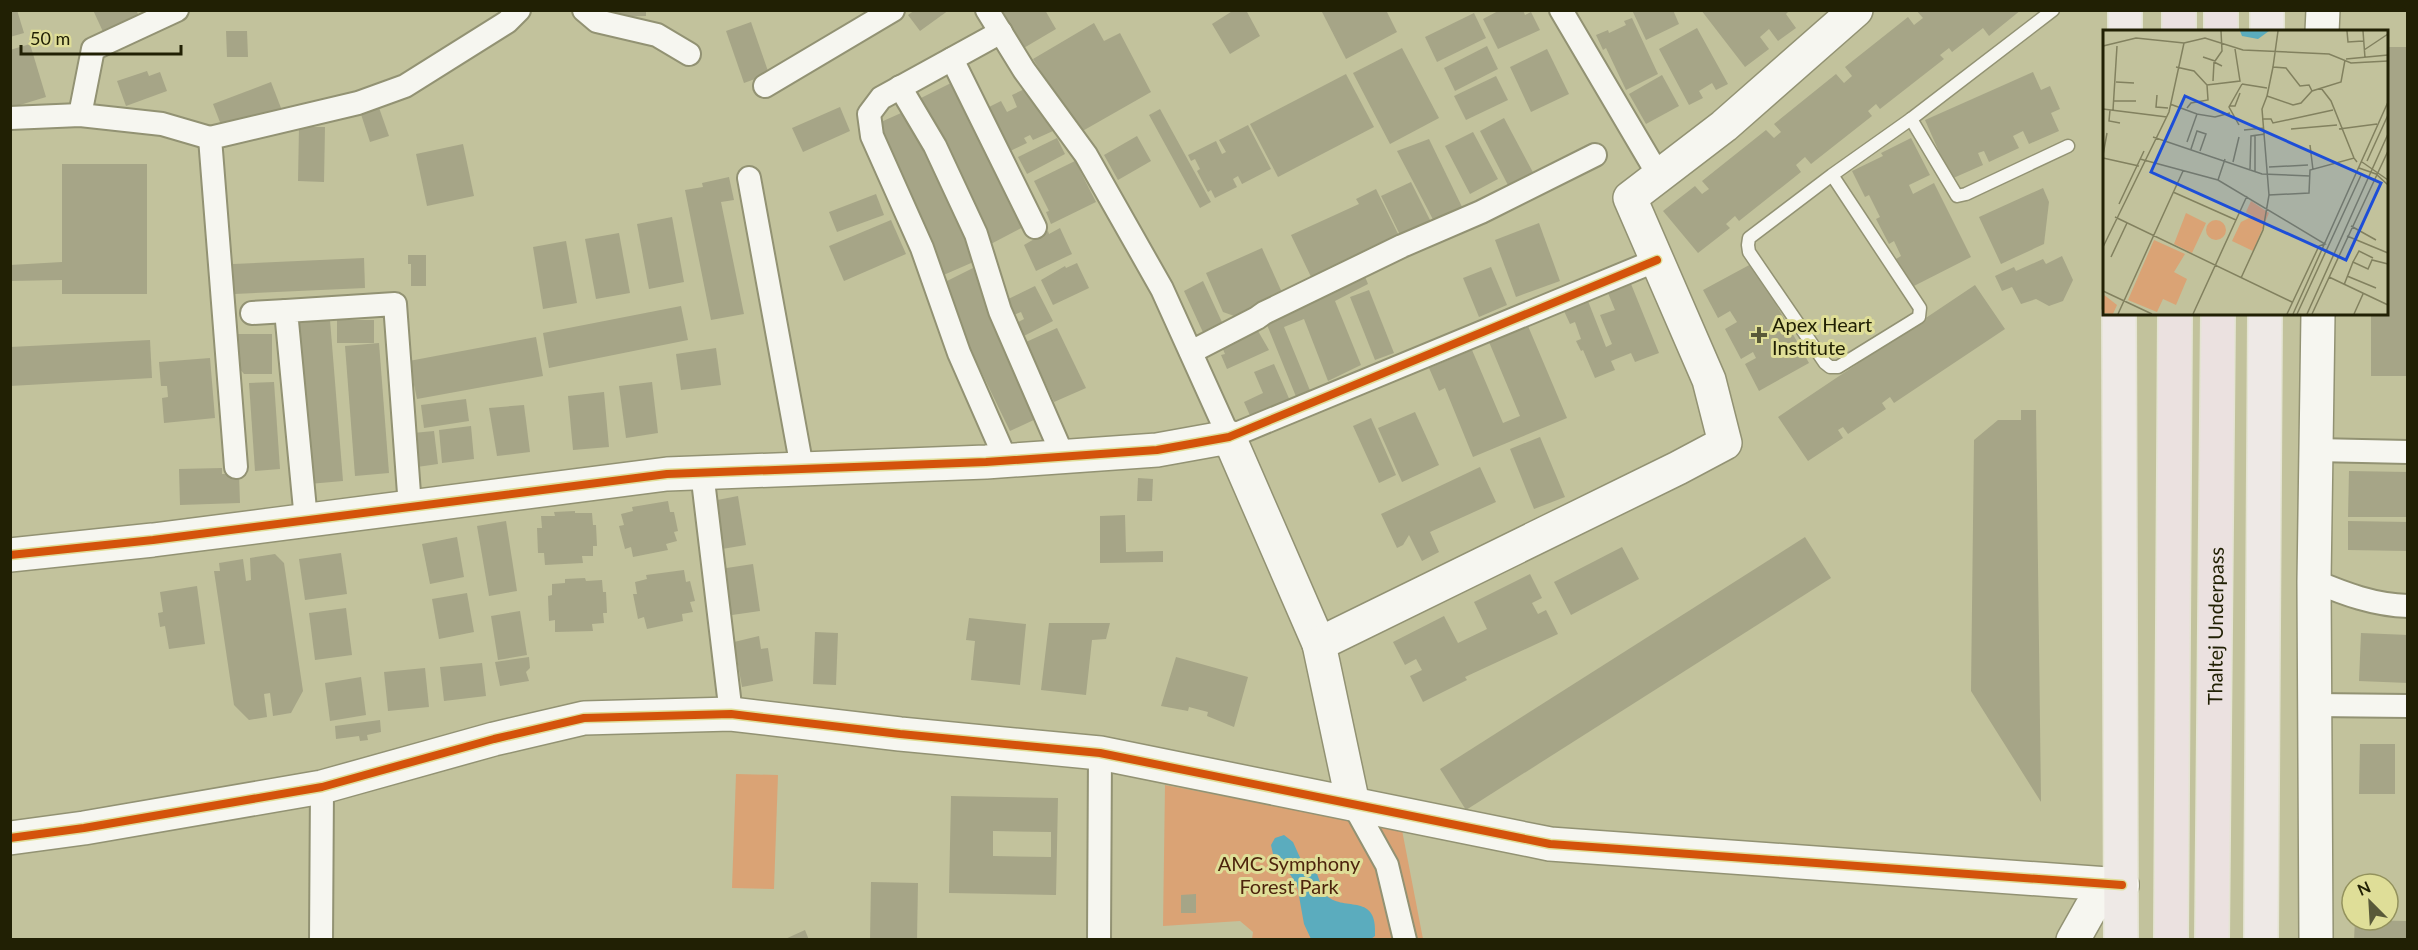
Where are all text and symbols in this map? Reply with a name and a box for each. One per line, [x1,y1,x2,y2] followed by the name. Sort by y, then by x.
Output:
[21,18,182,56] scale bar
[30,27,70,49] text: 50 m
[2103,30,2388,315] inset map
[1772,312,1872,359] place label: Apex Heart Institute
[1750,326,1768,344] marker: Apex Heart Institute
[2202,547,2228,705] street label: Thaltej Underpass
[1218,851,1361,898] park label: AMC Symphony Forest Park
[2340,872,2400,932] north arrow
[2354,877,2373,899] text: N

